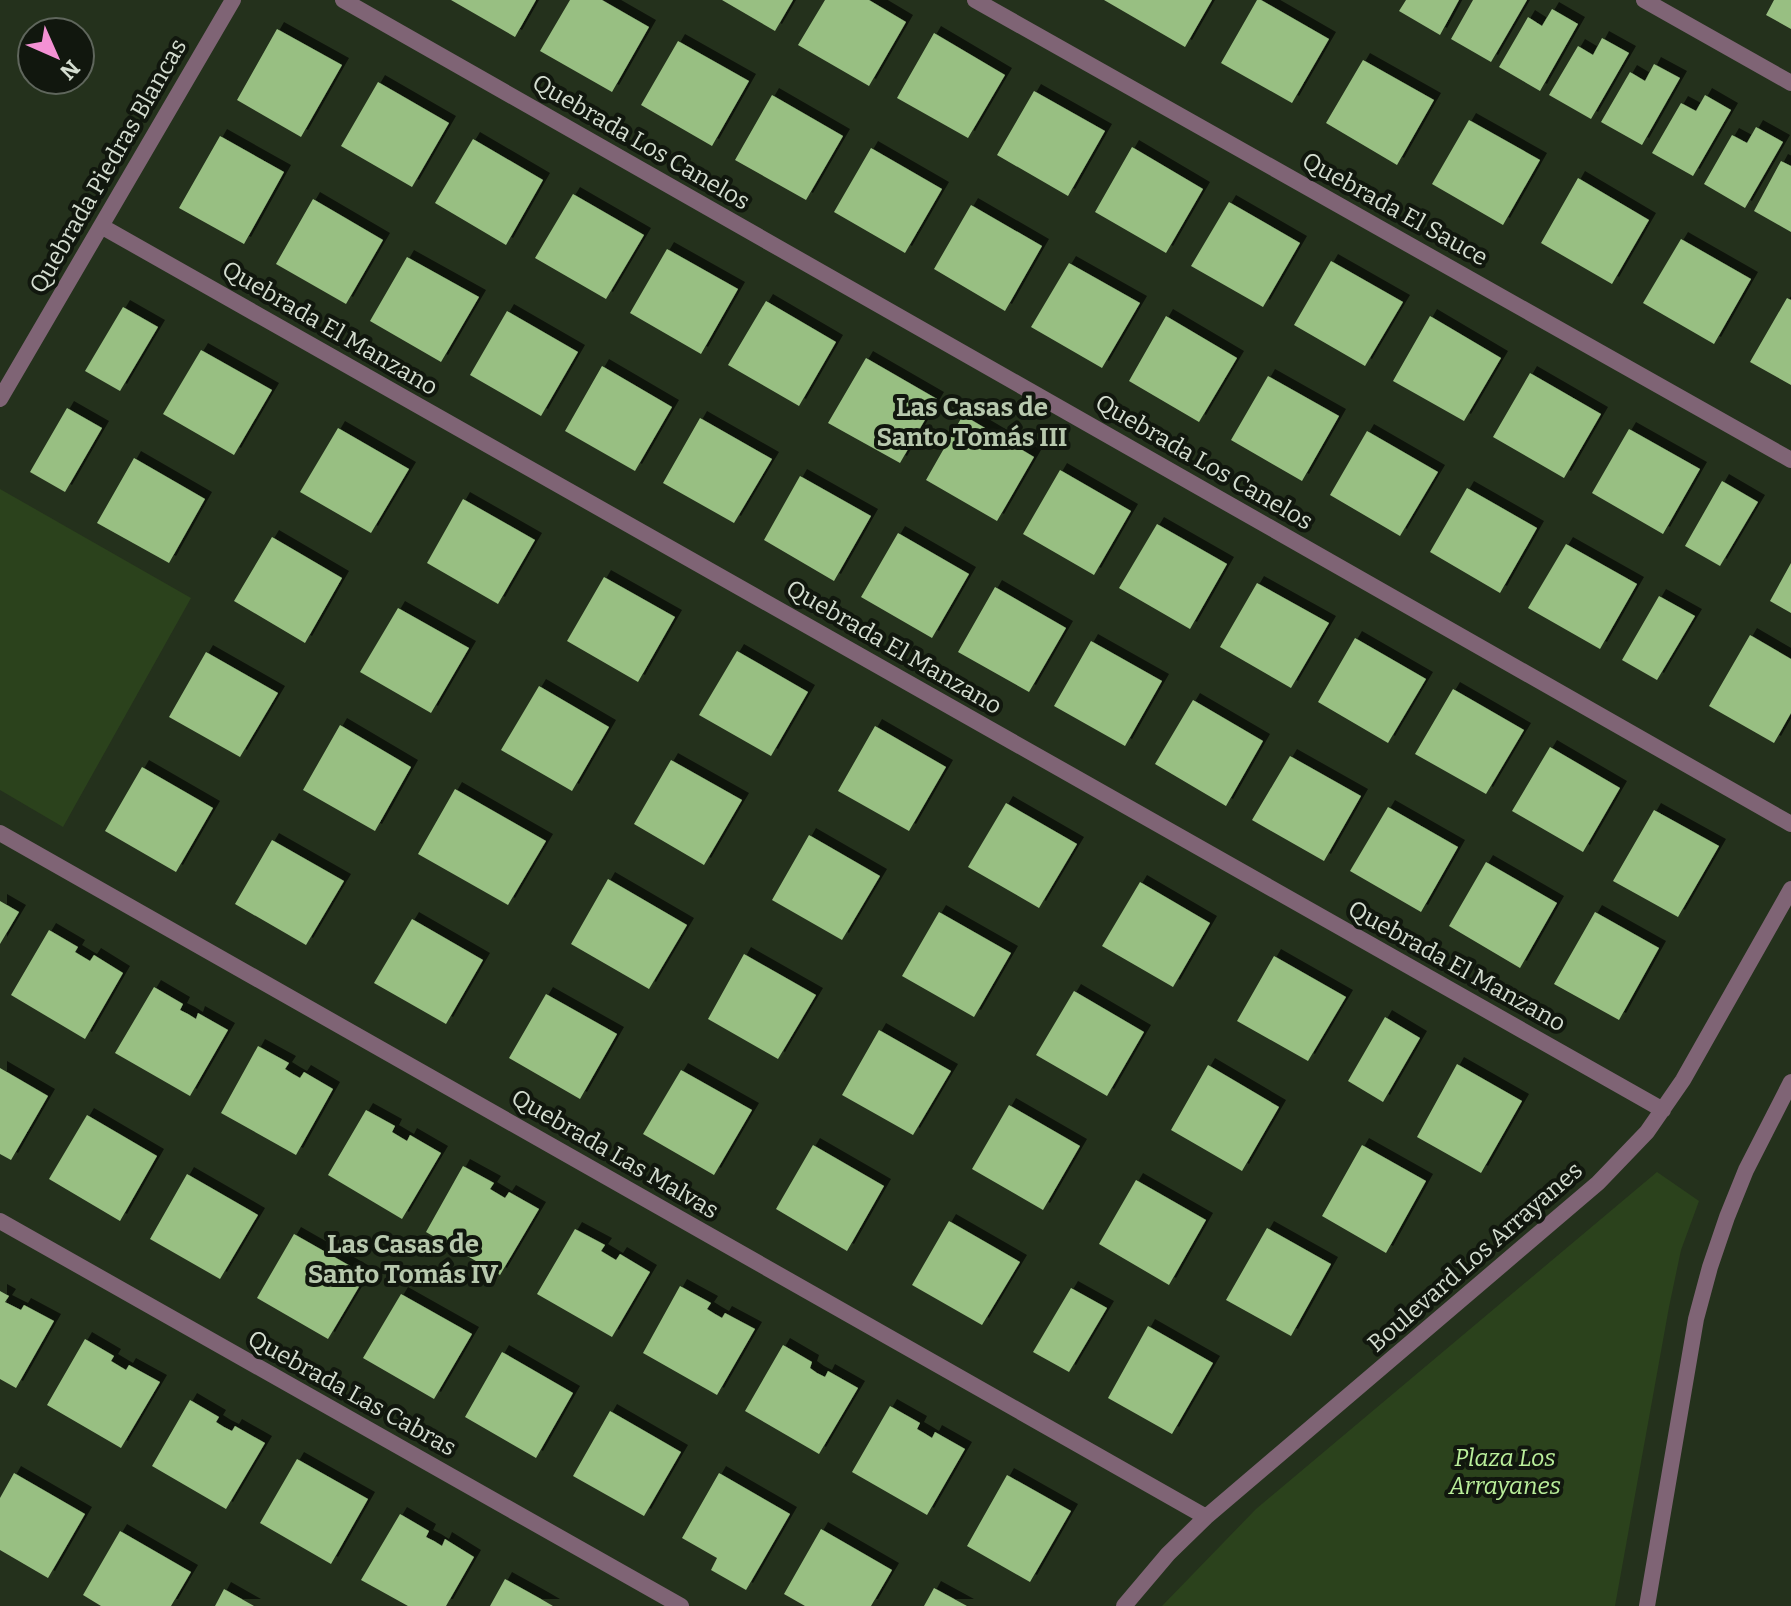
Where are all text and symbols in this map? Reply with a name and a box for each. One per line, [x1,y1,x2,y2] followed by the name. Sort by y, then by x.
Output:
[16,16,96,96] north arrow
[24,34,192,298] street label: Quebrada Piedras Blancas
[54,54,85,85] text: N
[527,68,755,216] street label: Quebrada Los Canelos
[1297,146,1493,272] street label: Quebrada El Sauce
[217,255,443,401] street label: Quebrada El Manzano
[1090,388,1318,536] street label: Quebrada Los Canelos
[876,392,1068,453] district label: Las Casas de Santo Tomás III
[781,574,1007,720] street label: Quebrada El Manzano
[1343,895,1571,1037] street label: Quebrada El Manzano
[507,1083,723,1225] street label: Quebrada Las Malvas
[1362,1156,1588,1358] street label: Boulevard Los Arrayanes
[308,1229,499,1290] district label: Las Casas de Santo Tomás IV
[243,1324,461,1462] street label: Quebrada Las Cabras
[1448,1444,1561,1500] park label: Plaza Los Arrayanes

